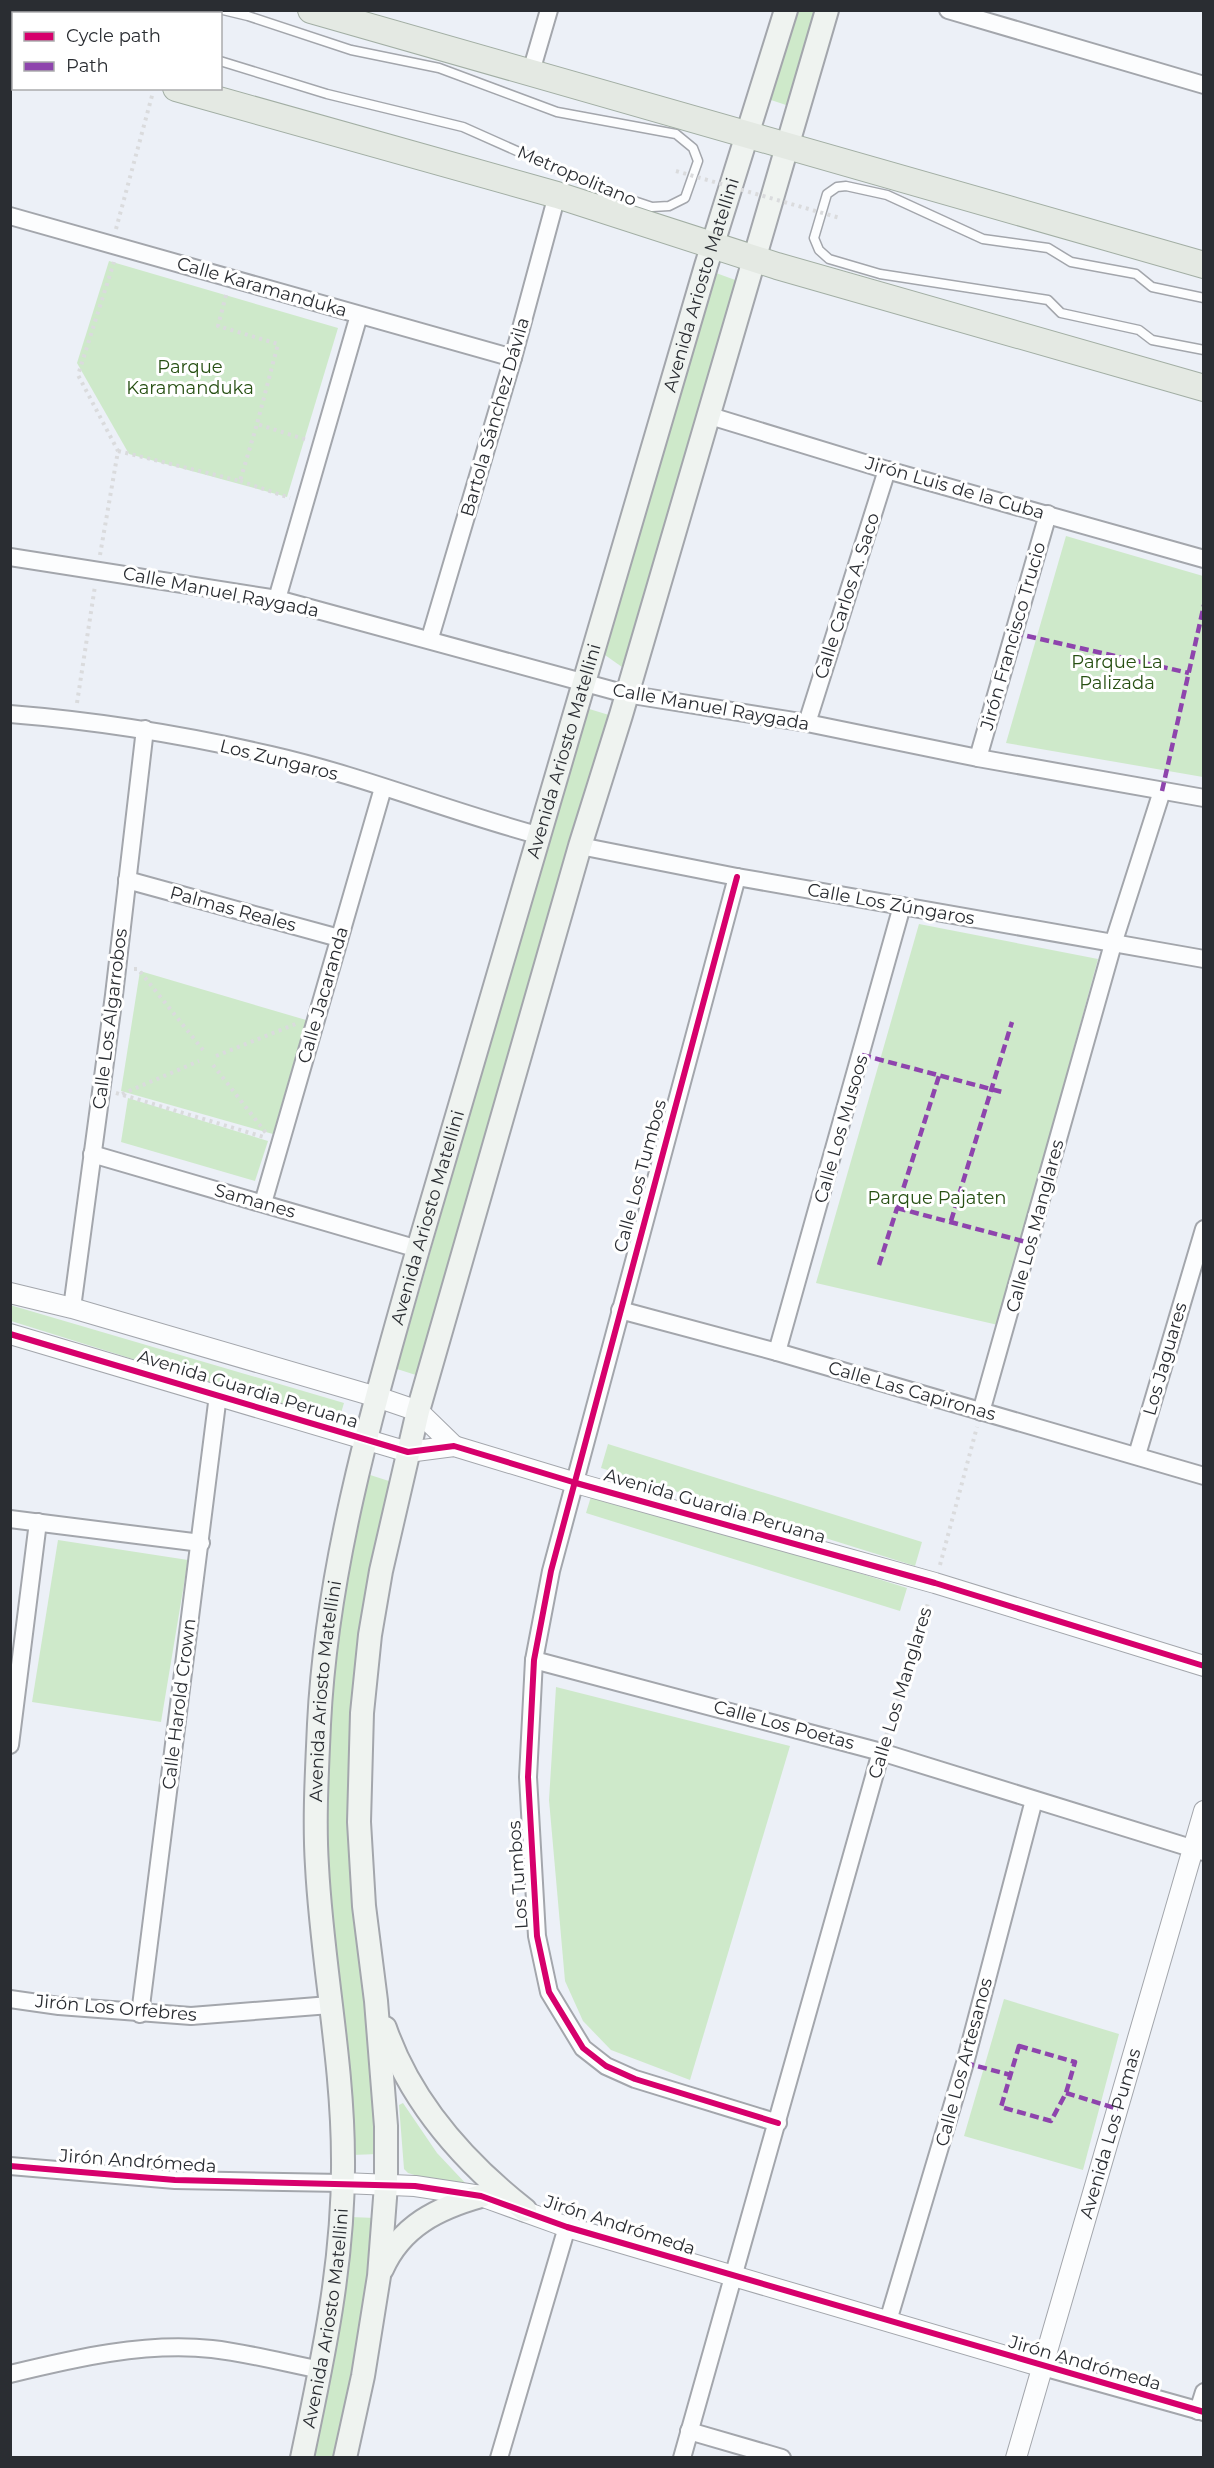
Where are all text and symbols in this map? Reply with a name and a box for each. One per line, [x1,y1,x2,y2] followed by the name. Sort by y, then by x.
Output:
[12,12,222,90] legend
[66,25,161,47] text: Cycle path
[66,55,109,77] text: Path
[514,141,640,211] street label: Metropolitano
[659,175,744,395] street label: Avenida Ariosto Matellini
[174,252,350,322] street label: Calle Karamanduka
[456,315,534,519] street label: Bartola Sánchez Dávila
[126,356,254,399] park label: Parque Karamanduka
[862,452,1047,524] street label: Jirón Luis de la Cuba
[810,510,884,682] street label: Calle Carlos A. Saco
[975,539,1050,734] street label: Jirón Francisco Trucio
[121,562,321,622] street label: Calle Manuel Raygada
[522,641,606,861] street label: Avenida Ariosto Matellini
[1071,651,1163,694] park label: Parque La Palizada
[611,679,811,735] street label: Calle Manuel Raygada
[218,735,341,785] street label: Los Zungaros
[806,878,977,930] street label: Calle Los Zúngaros
[167,882,299,937] street label: Palmas Reales
[293,924,353,1066] street label: Calle Jacaranda
[88,927,132,1111] street label: Calle Los Algarrobos
[809,1052,873,1206] street label: Calle Los Musoos
[609,1097,671,1255] street label: Calle Los Tumbos
[386,1108,469,1327] street label: Avenida Ariosto Matellini
[1001,1137,1069,1315] street label: Calle Los Manglares
[212,1179,298,1223] street label: Samanes
[868,1187,1006,1209] park label: Parque Pajaten
[1138,1300,1192,1418] street label: Los Jaguares
[135,1345,361,1433] street label: Avenida Guardia Peruana
[826,1357,999,1426] street label: Calle Las Capironas
[602,1464,828,1548] street label: Avenida Guardia Peruana
[305,1579,346,1802] street label: Avenida Ariosto Matellini
[863,1604,937,1781] street label: Calle Los Manglares
[158,1617,200,1791] street label: Calle Harold Crown
[711,1696,857,1754] street label: Calle Los Poetas
[503,1820,533,1930] street label: Los Tumbos
[931,1975,997,2149] street label: Calle Los Artesanos
[33,1990,198,2026] street label: Jirón Los Orfebres
[1075,2046,1146,2221] street label: Avenida Los Pumas
[58,2144,217,2177] street label: Jirón Andrómeda
[541,2190,698,2260] street label: Jirón Andrómeda
[298,2208,353,2430] street label: Avenida Ariosto Matellini
[1005,2330,1164,2395] street label: Jirón Andrómeda

